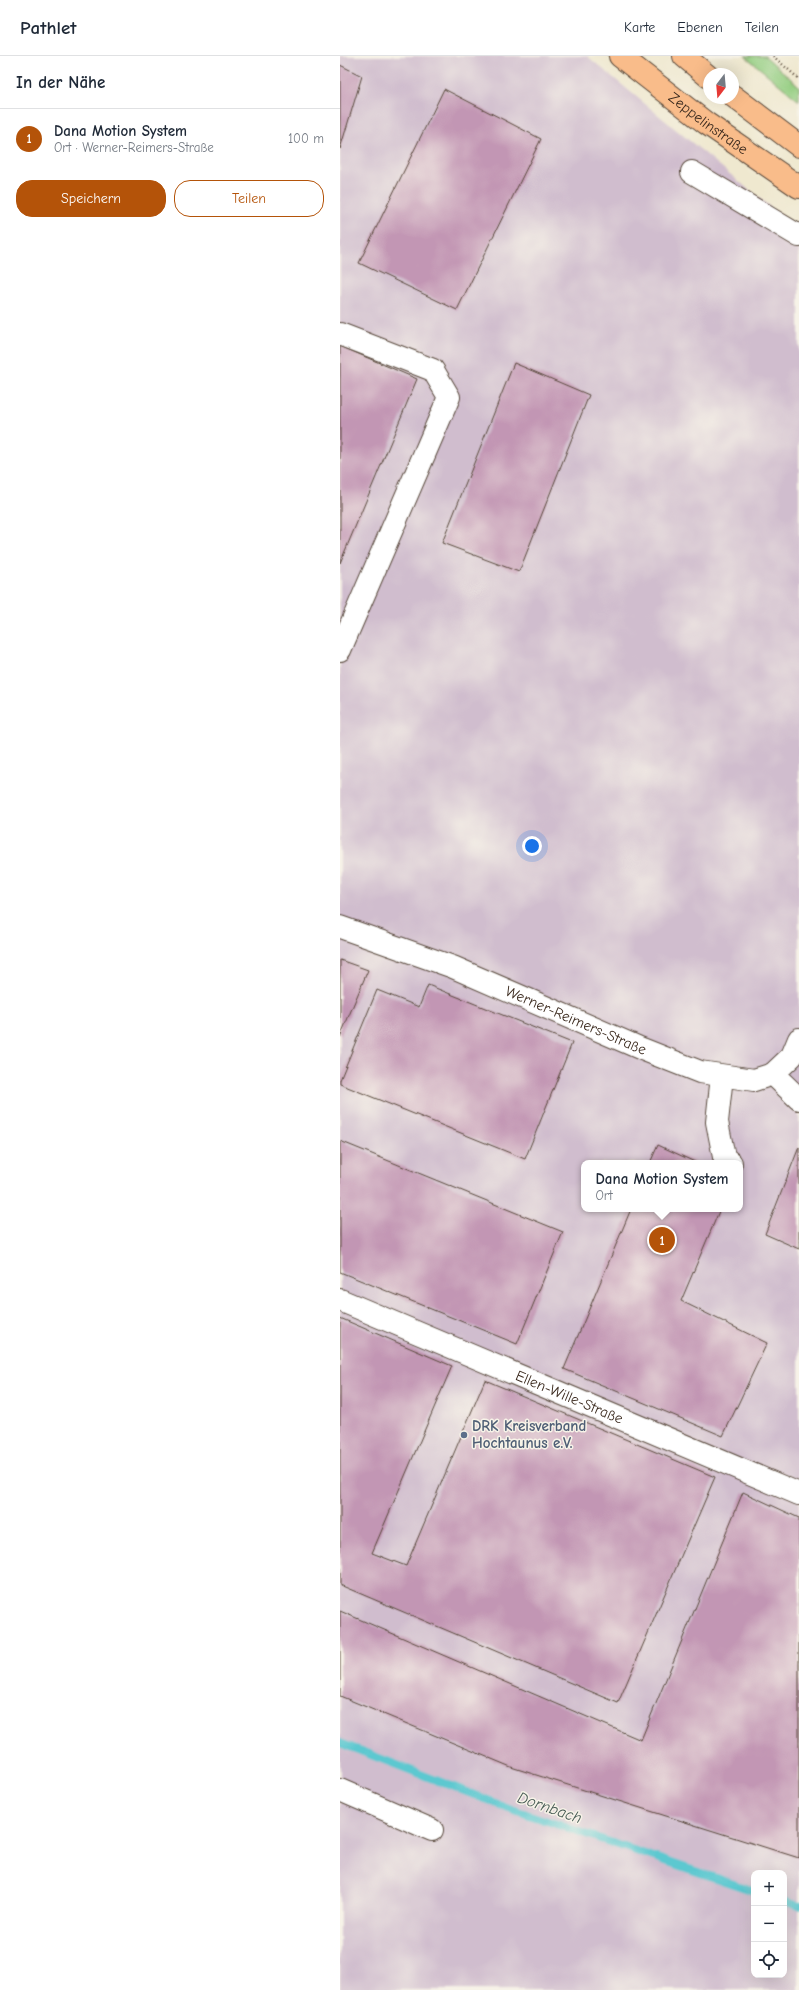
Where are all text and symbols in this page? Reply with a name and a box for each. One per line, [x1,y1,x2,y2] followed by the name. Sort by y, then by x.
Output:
[20,17,76,39] text: Pathlet
[624,19,655,36] text: Karte
[677,19,723,36] text: Ebenen
[745,19,779,36] text: Teilen
[703,68,739,104] north arrow
[16,73,105,92] text: In der Nähe
[665,88,752,158] street label: Zeppelinstraße
[54,122,187,140] text: Dana Motion System
[26,131,32,146] text: 1
[288,131,324,146] text: 100 m
[54,140,214,155] text: Ort · Werner-Reimers-Straße
[16,180,166,217] button: Speichern
[174,180,324,217] button: Teilen
[522,836,542,856] your location
[503,982,650,1059] street label: Werner-Reimers-Straße
[581,1160,743,1212] popup
[596,1170,728,1188] text: Dana Motion System
[596,1188,613,1203] text: Ort
[649,1225,675,1255] pin: 1
[513,1366,626,1428] street label: Ellen-Wille-Straße
[472,1417,586,1452] place label: DRK Kreisverband Hochtaunus e.V.
[459,1430,469,1440] marker: DRK Kreisverband Hochtaunus e.V.
[515,1789,584,1827] water label: Dornbach
[751,1870,787,1978] map controls
[751,1870,787,1906] button: +
[751,1906,787,1942] button: −
[751,1942,787,1978] button: locate

